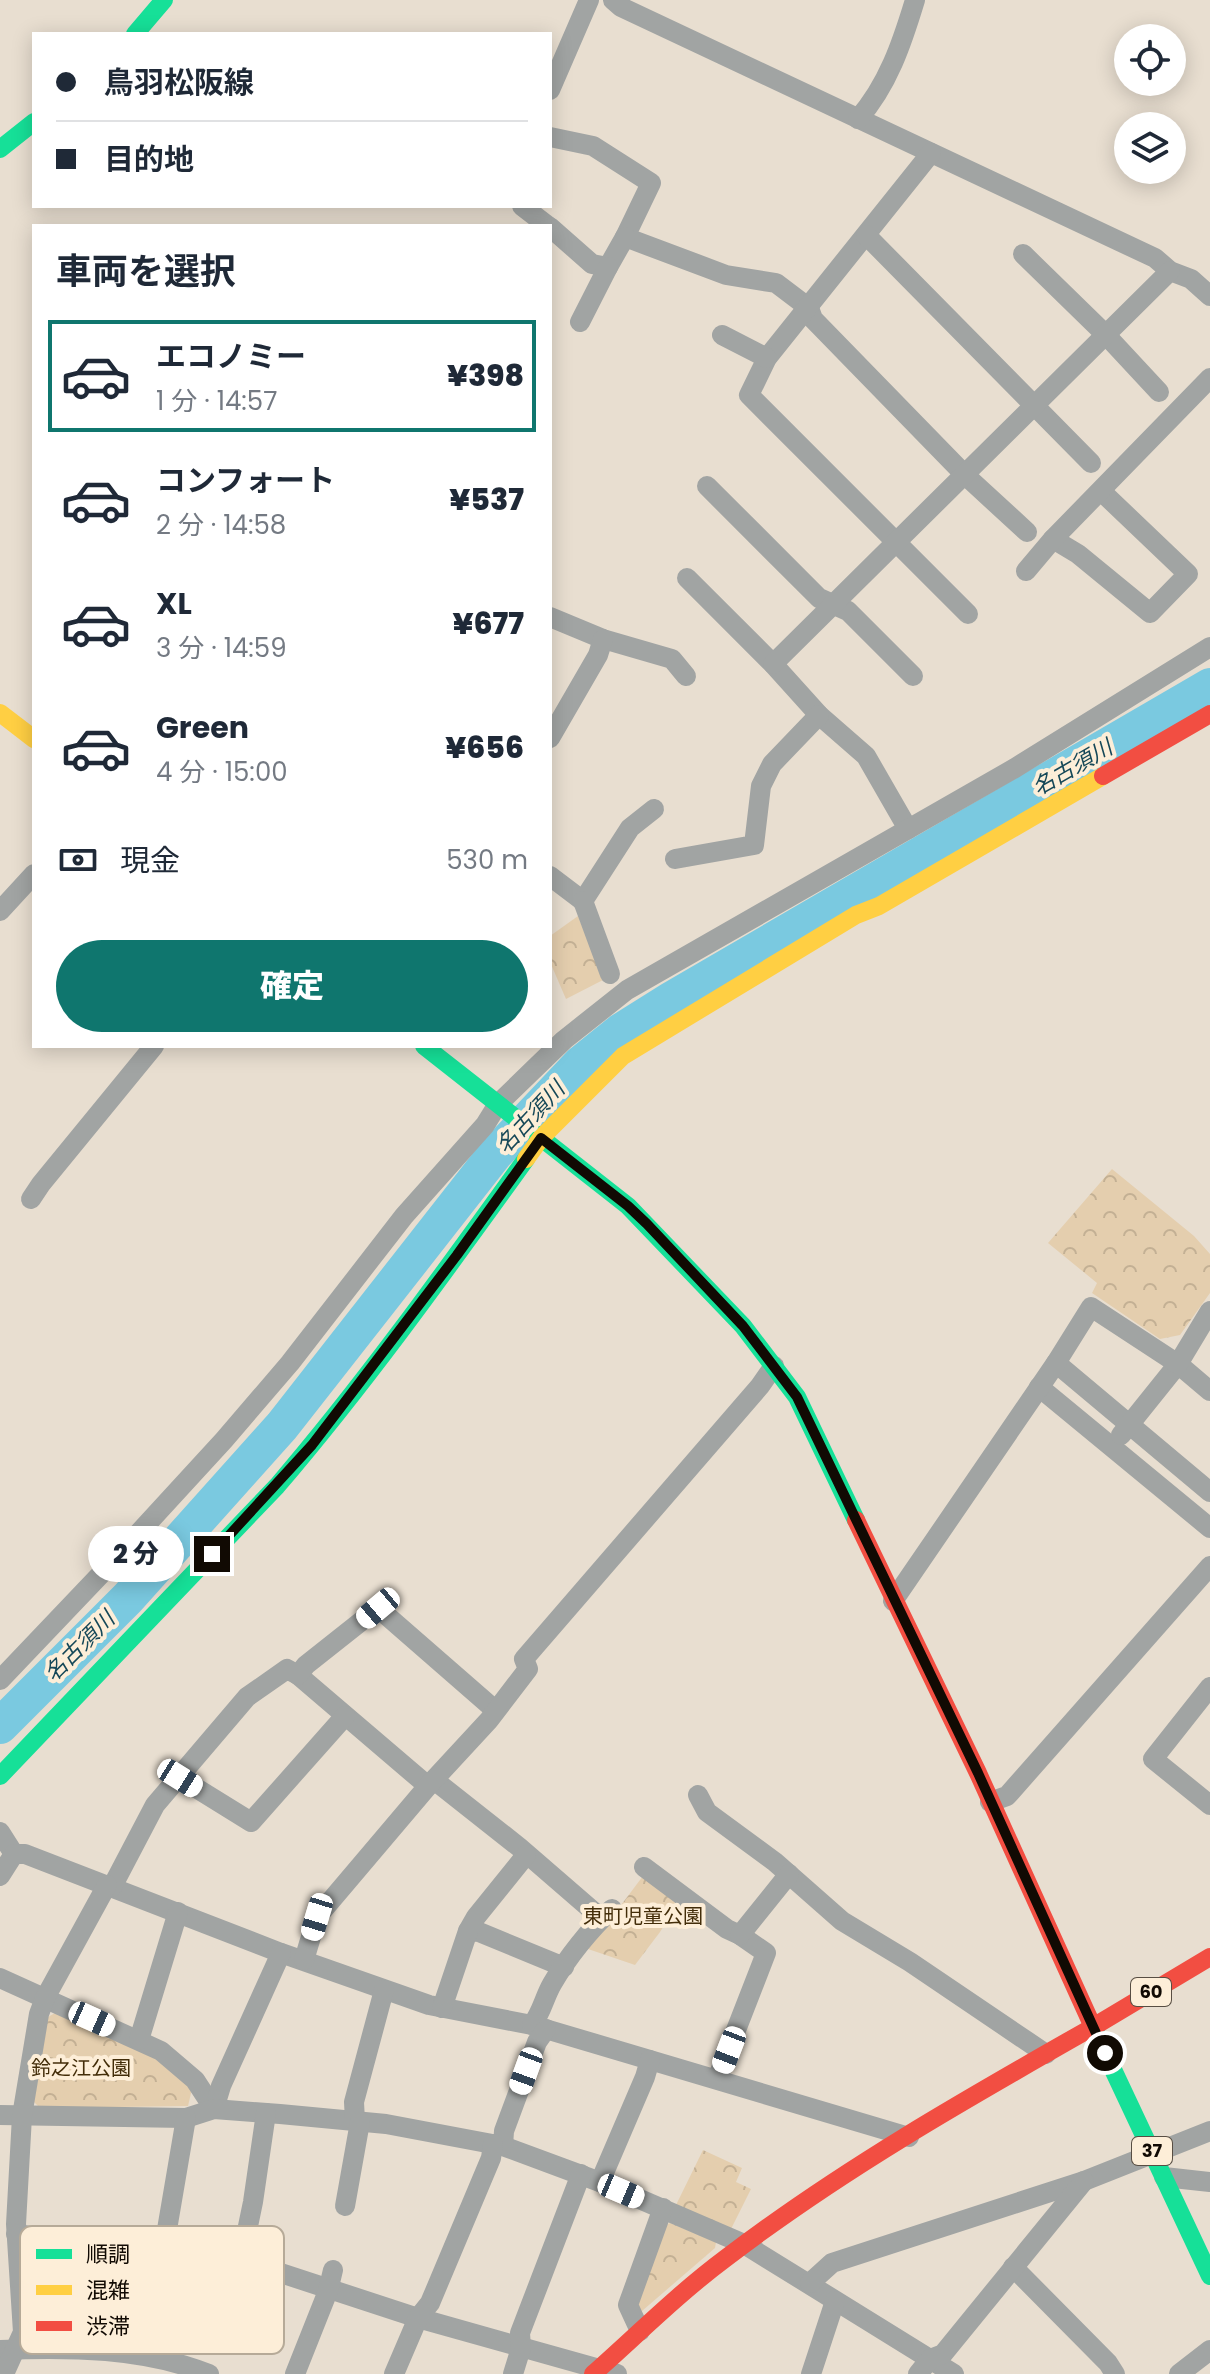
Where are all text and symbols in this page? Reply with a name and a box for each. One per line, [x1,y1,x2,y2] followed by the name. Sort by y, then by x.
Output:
[1114,24,1186,184] map controls
[1114,24,1186,96] button: locate
[104,61,254,104] text: 鳥羽松阪線
[1114,112,1186,184] button: layers
[104,138,194,181] text: 目的地
[56,246,236,297] text: 車両を選択
[156,335,306,378] text: エコノミー
[60,340,132,412] icon: car
[447,354,524,397] text: ¥398
[156,383,277,419] text: 1 分 · 14:57
[156,459,335,502] text: コンフォート
[60,464,132,536] icon: car
[449,478,524,521] text: ¥537
[156,507,286,543] text: 2 分 · 14:58
[156,582,192,625] text: XL
[60,588,132,660] icon: car
[453,602,524,645] text: ¥677
[156,630,287,666] text: 3 分 · 14:59
[156,706,249,749] text: Green
[60,712,132,784] icon: car
[445,726,524,769] text: ¥656
[1026,731,1120,803] water label: 名古須川
[156,754,288,790] text: 4 分 · 15:00
[56,838,100,882] icon: cash
[120,839,180,882] text: 現金
[446,842,528,878] text: 530 m
[56,940,528,1032] button: 確定
[489,1073,573,1160] water label: 名古須川
[88,1526,184,1582] callout: 2 分
[113,1536,159,1572] text: 2 分
[194,1536,230,1572] route end
[352,1583,404,1633] car
[37,1603,123,1688] water label: 名古須川
[153,1755,207,1801] car
[299,1891,335,1943] car
[583,1902,703,1930] park label: 東町児童公園
[1131,1978,1171,2006] road number: 60
[65,1998,119,2040] car
[709,2023,749,2077] car
[1087,2035,1123,2071] route start
[507,2044,545,2098] car
[31,2054,131,2082] park label: 鈴之江公園
[1132,2137,1172,2165] road number: 37
[594,2171,648,2211] car
[20,2226,284,2354] legend
[86,2239,130,2270] text: 順調
[86,2275,130,2306] text: 混雑
[86,2311,130,2342] text: 渋滞

